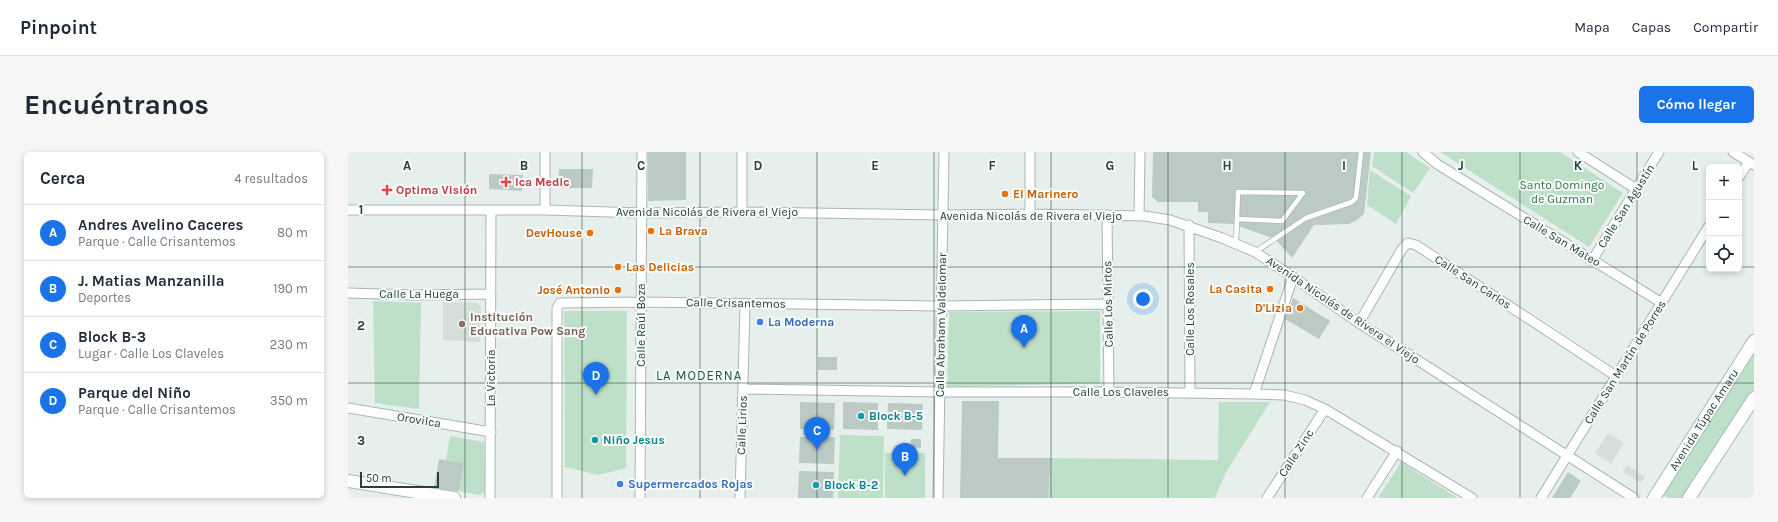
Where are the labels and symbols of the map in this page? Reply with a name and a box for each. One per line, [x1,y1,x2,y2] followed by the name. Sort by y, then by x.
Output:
[403,158,411,173] text: A
[520,158,528,173] text: B
[637,158,645,173] text: C
[754,158,763,173] text: D
[871,158,879,173] text: E
[988,158,996,173] text: F
[1106,158,1114,173] text: G
[1222,158,1232,173] text: H
[1342,158,1346,173] text: I
[1458,158,1464,173] text: J
[1574,158,1583,173] text: K
[1692,158,1699,173] text: L
[1595,161,1657,251] street label: Calle San Agustín
[515,175,570,189] place label: Ica Medic
[500,176,512,188] marker: Ica Medic
[1520,178,1604,206] park label: Santo Domingo de Guzman
[396,183,477,197] place label: Optima Visión
[381,184,393,196] marker: Optima Visión
[1013,187,1078,201] place label: El Marinero
[1000,189,1010,199] marker: El Marinero
[359,202,363,217] text: 1
[616,205,798,219] street label: Avenida Nicolás de Rivera el Viejo
[940,209,1122,223] street label: Avenida Nicolás de Rivera el Viejo
[1521,212,1603,270] street label: Calle San Mateo
[659,224,708,238] place label: La Brava
[526,226,582,240] place label: DevHouse
[646,226,656,236] marker: La Brava
[585,228,595,238] marker: DevHouse
[933,252,949,397] street label: Calle Abraham Valdelomar
[1432,252,1514,312] street label: Calle San Carlos
[1264,253,1422,367] street label: Avenida Nicolás de Rivera el Viejo
[626,260,694,274] place label: Las Delicias
[1100,261,1116,347] street label: Calle Los Mirtos
[613,262,623,272] marker: Las Delicias
[1183,262,1197,356] street label: Calle Los Rosales
[1209,282,1262,296] place label: La Casita
[537,283,610,297] place label: José Antonio
[634,283,648,367] street label: Calle Raúl Boza
[1265,284,1275,294] marker: La Casita
[613,285,623,295] marker: José Antonio
[379,287,459,301] street label: Calle La Huega
[1133,289,1153,309] your location
[686,295,786,311] street label: Calle Crisantemos
[1581,297,1669,427] street label: Calle San Martín de Porres
[1255,301,1292,315] place label: D'Lizia
[1295,303,1305,313] marker: D'Lizia
[470,310,585,338] place label: Institución Educativa Pow Sang
[768,315,834,329] place label: La Moderna
[1011,315,1037,348] pin: A
[755,317,765,327] marker: La Moderna
[357,318,365,333] text: 2
[457,319,467,329] marker: Institución Educativa Pow Sang
[484,349,498,407] street label: La Victoria
[583,362,609,395] pin: D
[1666,366,1742,473] street label: Avenida Túpac Amaru
[656,368,742,383] district label: LA MODERNA
[1073,385,1169,399] street label: Calle Los Claveles
[734,395,750,455] street label: Calle Lirios
[869,409,923,423] place label: Block B-5
[396,410,442,430] street label: Orovilca
[856,411,866,421] marker: Block B-5
[804,417,830,450] pin: C
[1275,427,1317,479] street label: Calle Zinc
[357,433,365,448] text: 3
[603,433,665,447] place label: Niño Jesus
[590,435,600,445] marker: Niño Jesus
[892,443,918,476] pin: B
[360,470,439,489] scale bar
[628,477,753,491] place label: Supermercados Rojas
[824,478,878,492] place label: Block B-2
[615,479,625,489] marker: Supermercados Rojas
[811,480,821,490] marker: Block B-2

